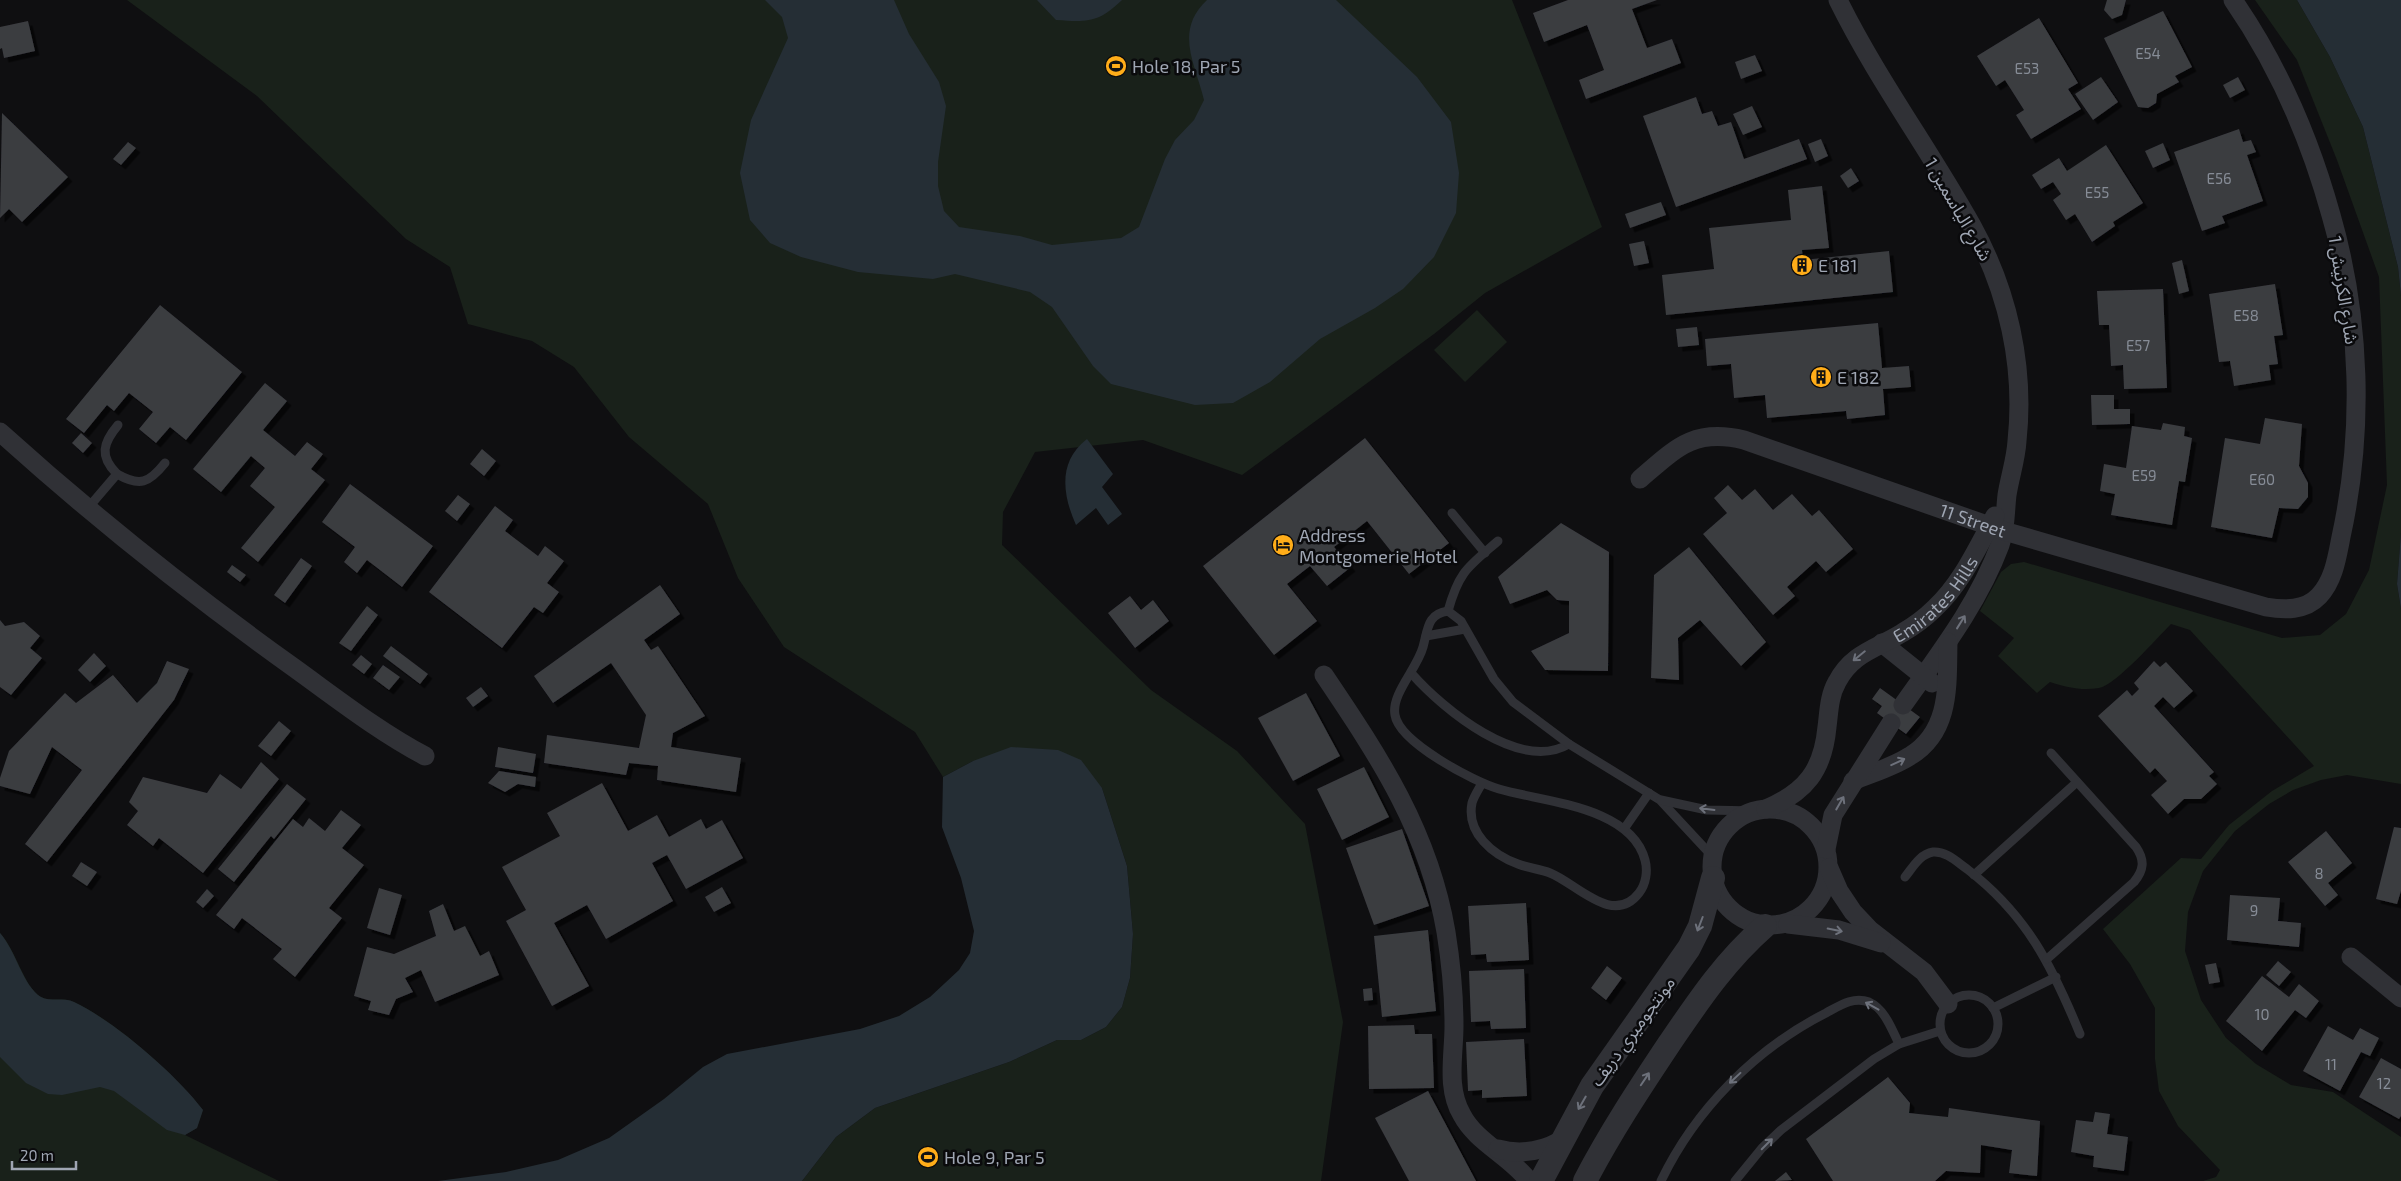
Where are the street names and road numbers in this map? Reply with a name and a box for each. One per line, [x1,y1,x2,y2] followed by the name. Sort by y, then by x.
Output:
[1917,153,1997,267] street label: شارع الياسمين 1
[2321,234,2363,346] street label: شارع الكرنيش 1
[1937,498,2009,542] street label: 11 Street
[1889,552,1982,647] street label: Emirates Hills
[1585,972,1682,1092] street label: مونتجوميري دريف

